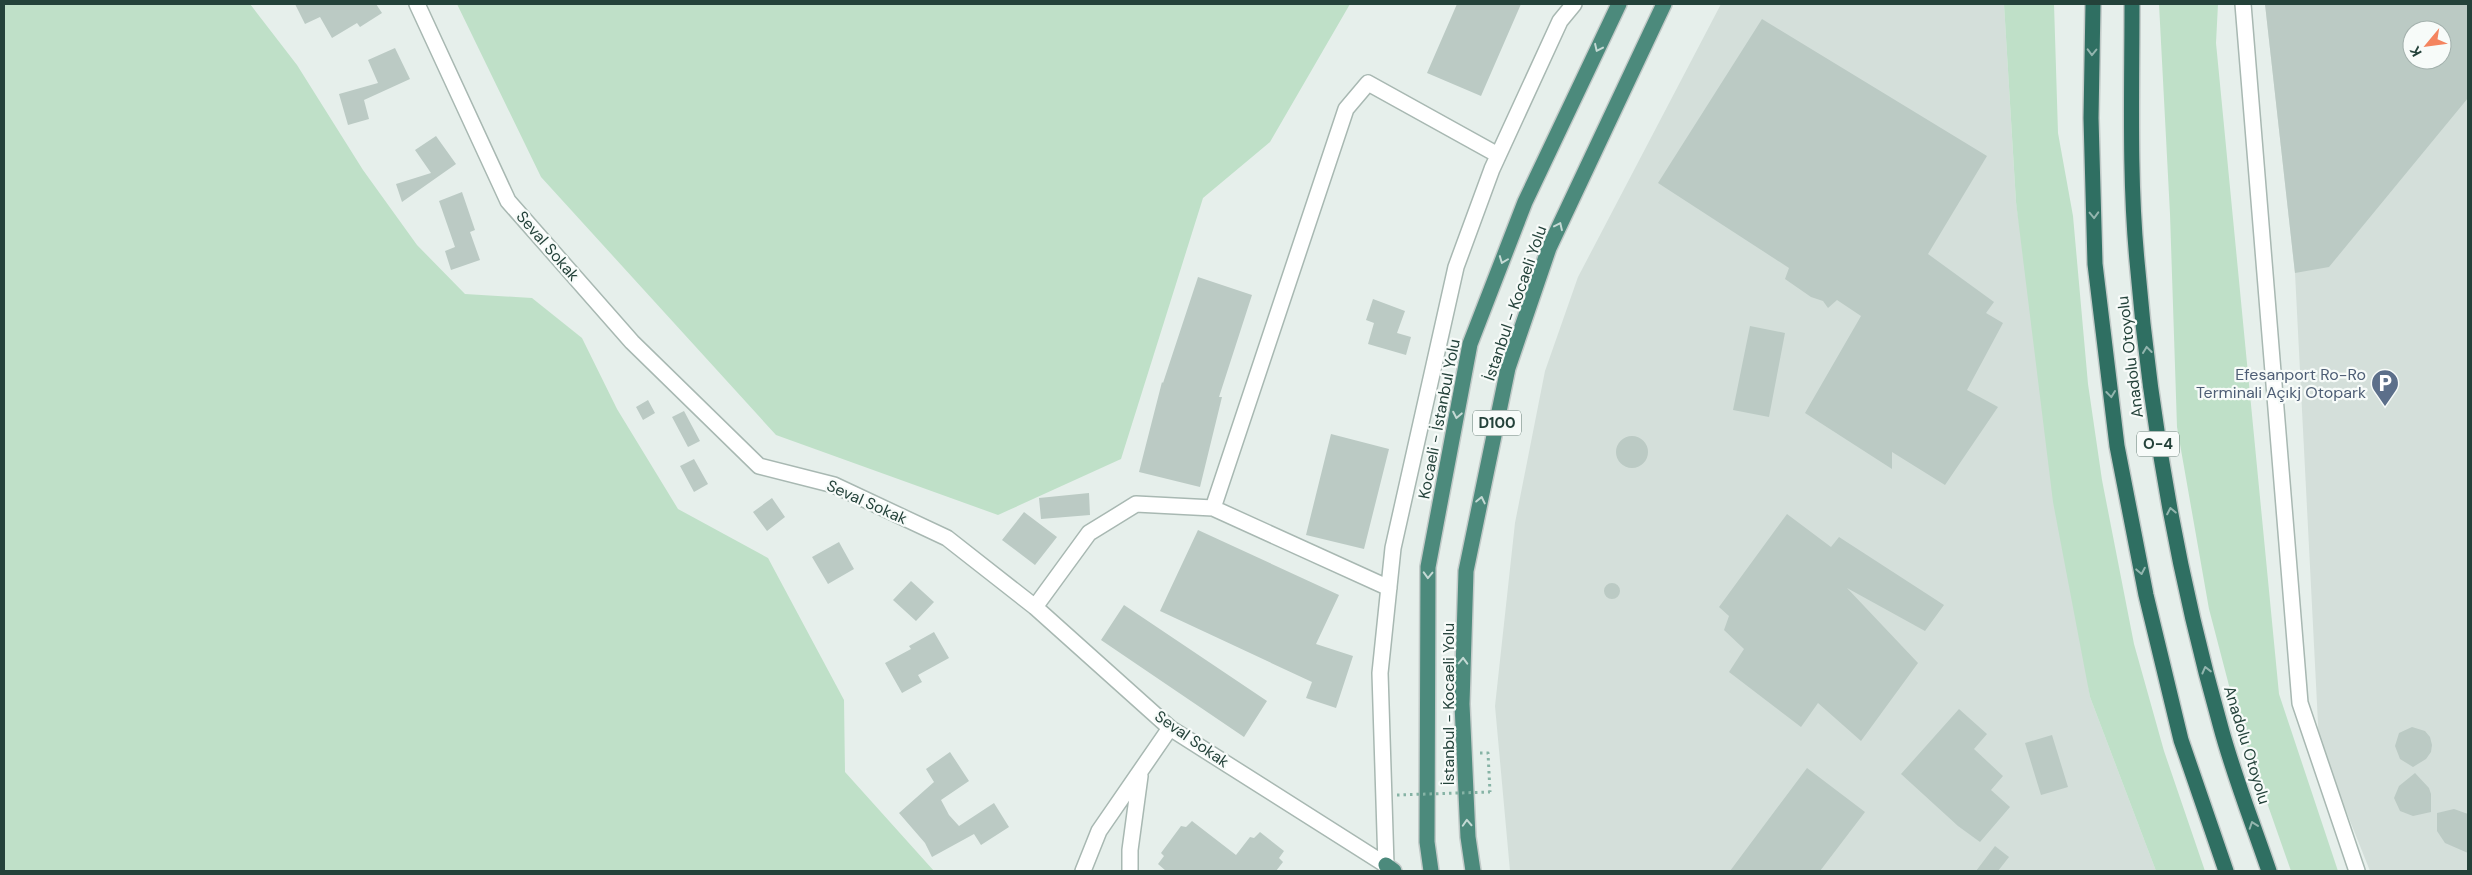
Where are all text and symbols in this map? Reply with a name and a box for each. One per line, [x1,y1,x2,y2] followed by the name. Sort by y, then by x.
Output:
[2402,20,2452,70] north arrow
[1594,43,1604,52] one-way arrow
[2406,43,2426,60] text: K
[2087,49,2097,57] one-way arrow
[512,207,584,285] street label: Seval Sokak
[2089,212,2099,219] one-way arrow
[1553,222,1563,231] one-way arrow
[1479,223,1551,383] street label: İstanbul - Kocaeli Yolu
[1499,255,1509,264] one-way arrow
[2112,295,2148,419] street label: Anadolu Otoyolu
[1413,337,1465,501] street label: Kocaeli - İstanbul Yolu
[2142,346,2153,354] one-way arrow
[2196,364,2366,403] place label: Efesanport Ro-Ro Terminali Açıkj Otopark
[2370,368,2400,407] parking icon: Efesanport Ro-Ro Terminali Açıkj Otopark
[2105,390,2116,398] one-way arrow
[1473,410,1521,436] road number: D100
[1452,411,1462,419] one-way arrow
[2137,432,2179,456] road number: O-4
[823,475,911,529] street label: Seval Sokak
[1475,495,1486,504] one-way arrow
[2166,507,2177,515] one-way arrow
[2135,567,2146,576] one-way arrow
[1423,571,1433,579] one-way arrow
[1438,623,1459,785] street label: İstanbul - Kocaeli Yolu
[1458,656,1469,664] one-way arrow
[2201,665,2212,674] one-way arrow
[2219,683,2275,807] street label: Anadolu Otoyolu
[1151,706,1233,772] street label: Seval Sokak
[1462,819,1473,827] one-way arrow
[2249,821,2259,830] one-way arrow

